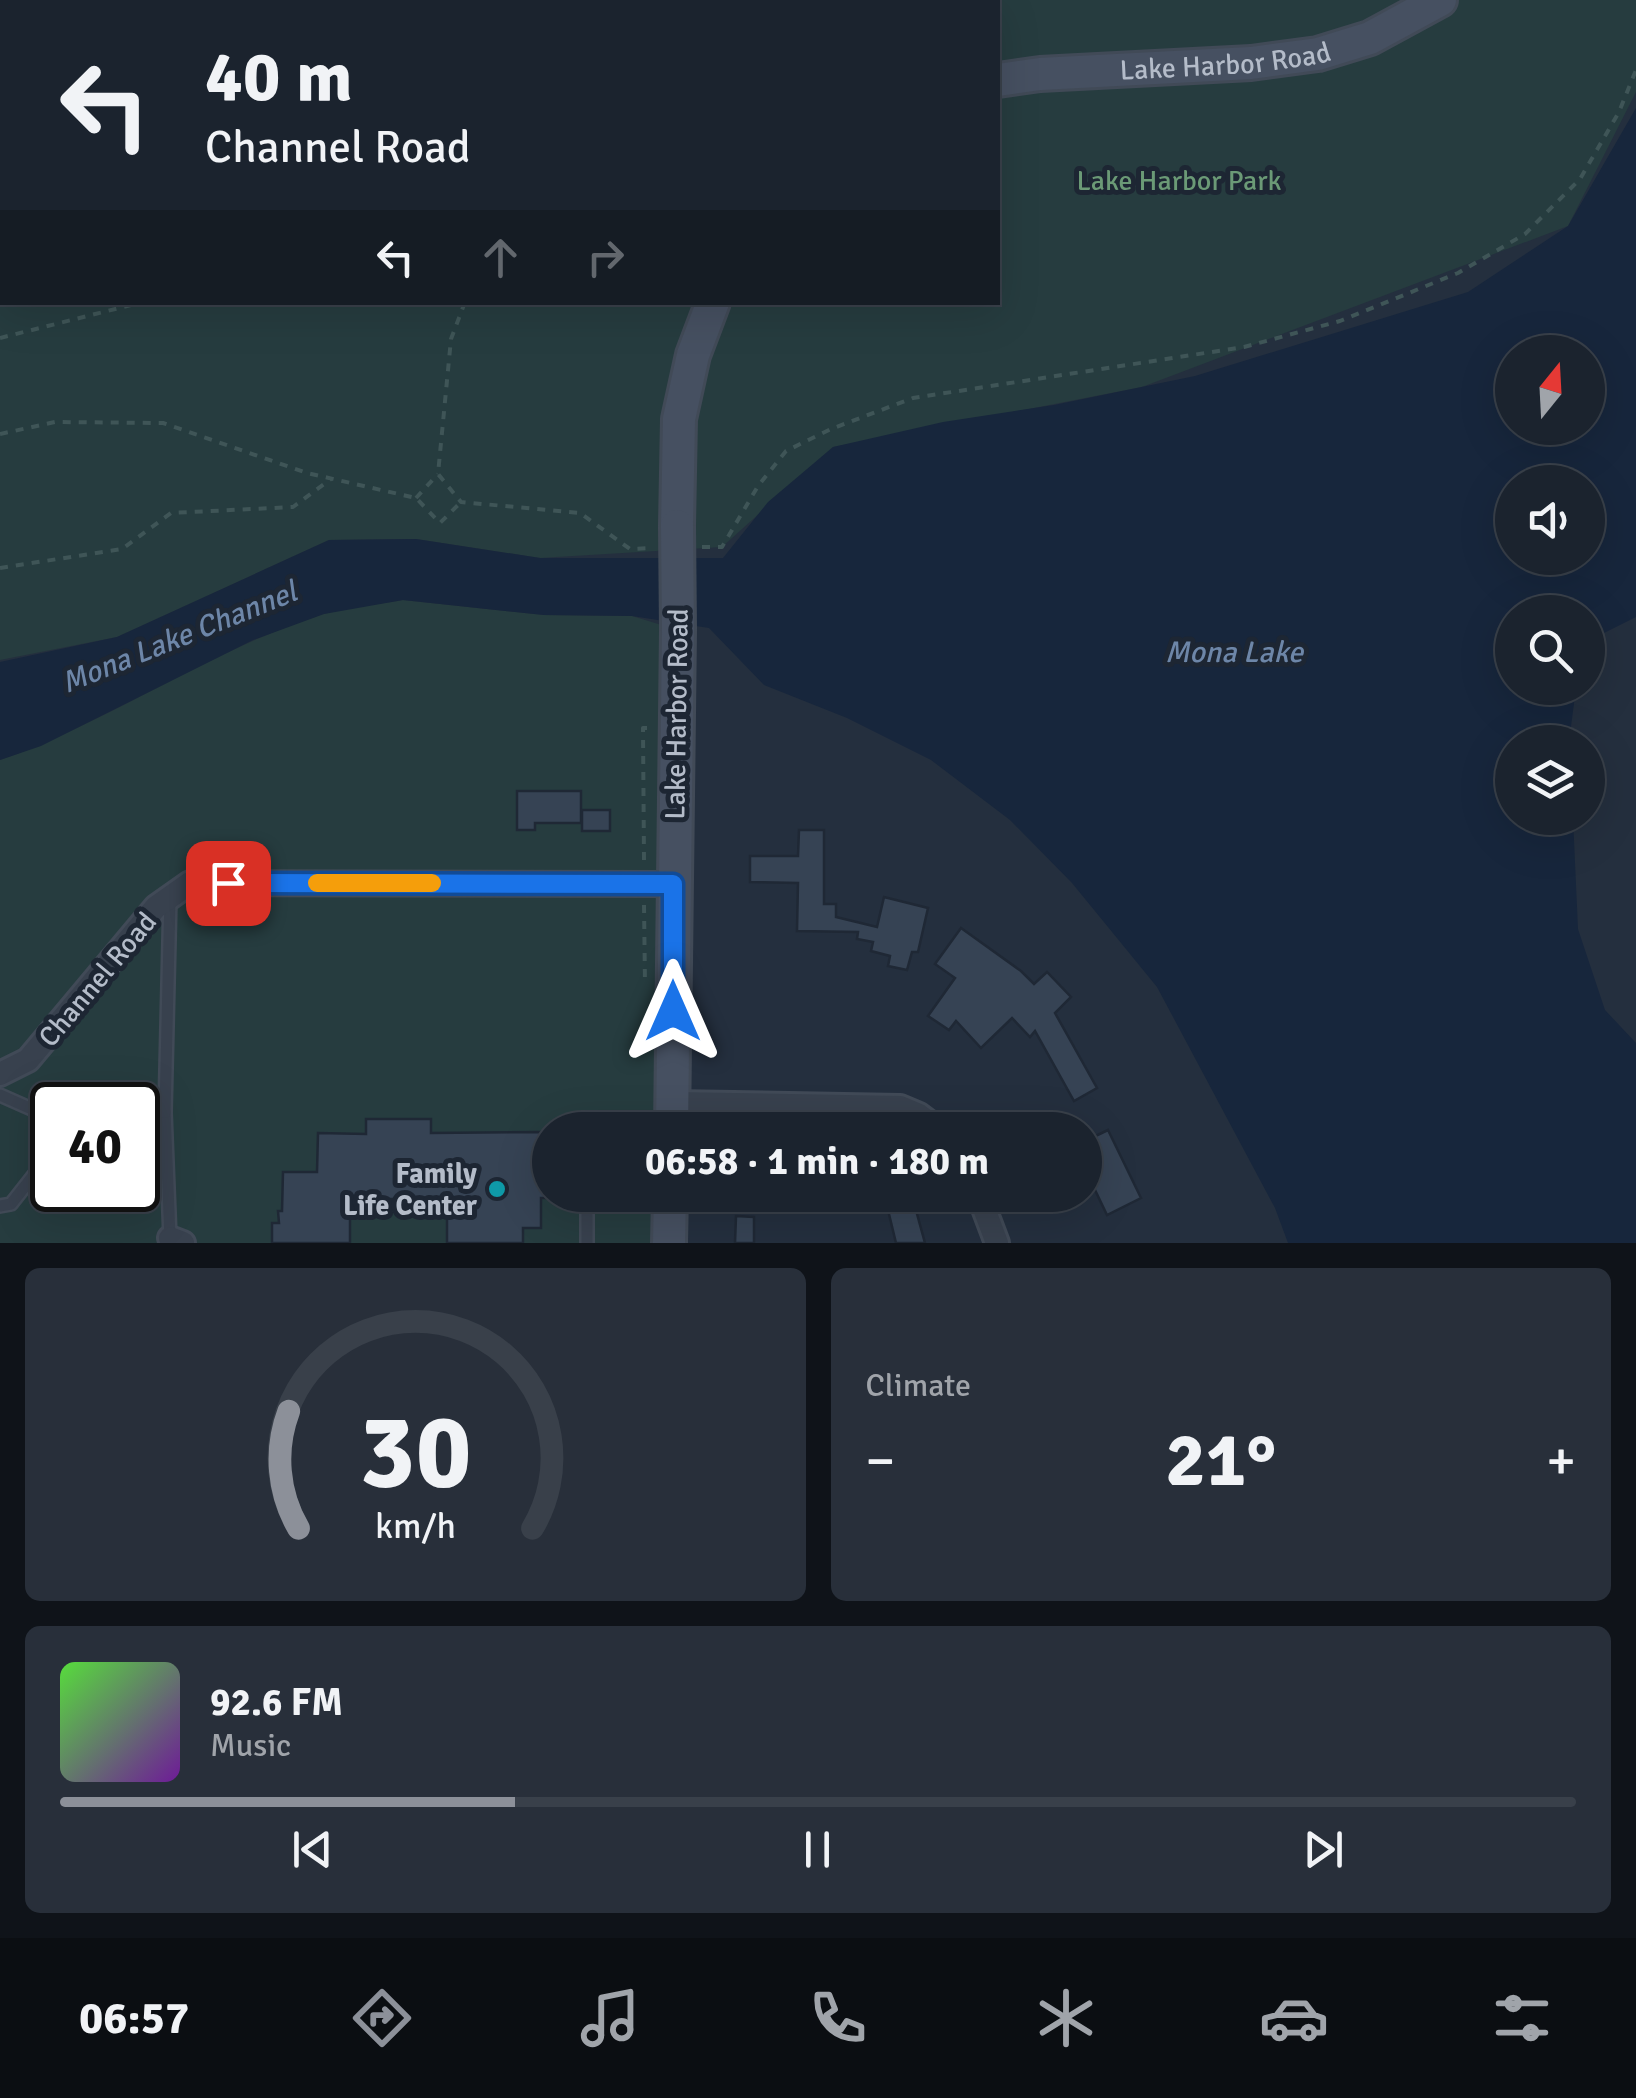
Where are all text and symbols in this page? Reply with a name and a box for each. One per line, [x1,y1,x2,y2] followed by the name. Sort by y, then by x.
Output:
[205,34,353,120] text: 40 m
[1119,35,1335,88] street label: Lake Harbor Road
[40,40,170,170] icon: left
[205,120,471,175] text: Channel Road
[1076,164,1282,198] park label: Lake Harbor Park
[368,230,423,285] icon: left
[473,230,528,285] icon: ahead
[578,230,633,285] icon: right
[1495,335,1605,445] north arrow
[1495,335,1605,835] map controls
[1495,465,1605,575] button: sound
[56,573,304,702] water label: Mona Lake Channel
[1495,595,1605,705] button: search
[658,608,696,820] street label: Lake Harbor Road
[1165,634,1305,671] water label: Mona Lake
[1495,725,1605,835] button: layers
[186,841,271,926] pin
[201,856,256,911] icon: arrive
[32,905,164,1054] street label: Channel Road
[621,959,725,1063] position arrow
[30,1082,160,1212] speed limit sign: 40
[645,1138,989,1185] text: 06:58 · 1 min · 180 m
[343,1157,478,1223] place label: Family Life Center
[486,1178,508,1200] marker: Family Life Center
[866,1366,971,1405] text: Climate
[359,1388,471,1516] text: 30
[1165,1414,1276,1507] text: 21°
[866,1427,895,1495] text: −
[1546,1427,1576,1495] text: +
[375,1504,456,1548] text: km/h
[210,1679,343,1726] text: 92.6 FM
[210,1726,291,1765] text: Music
[285,1822,340,1877] icon: previous
[790,1822,845,1877] icon: pause
[1296,1822,1351,1877] icon: next
[347,1983,417,2053] icon: directions
[575,1983,645,2053] icon: music
[803,1983,873,2053] icon: phone
[1031,1983,1101,2053] icon: climate
[1259,1983,1329,2053] icon: car
[1487,1983,1557,2053] icon: filters
[79,1991,189,2046] text: 06:57

